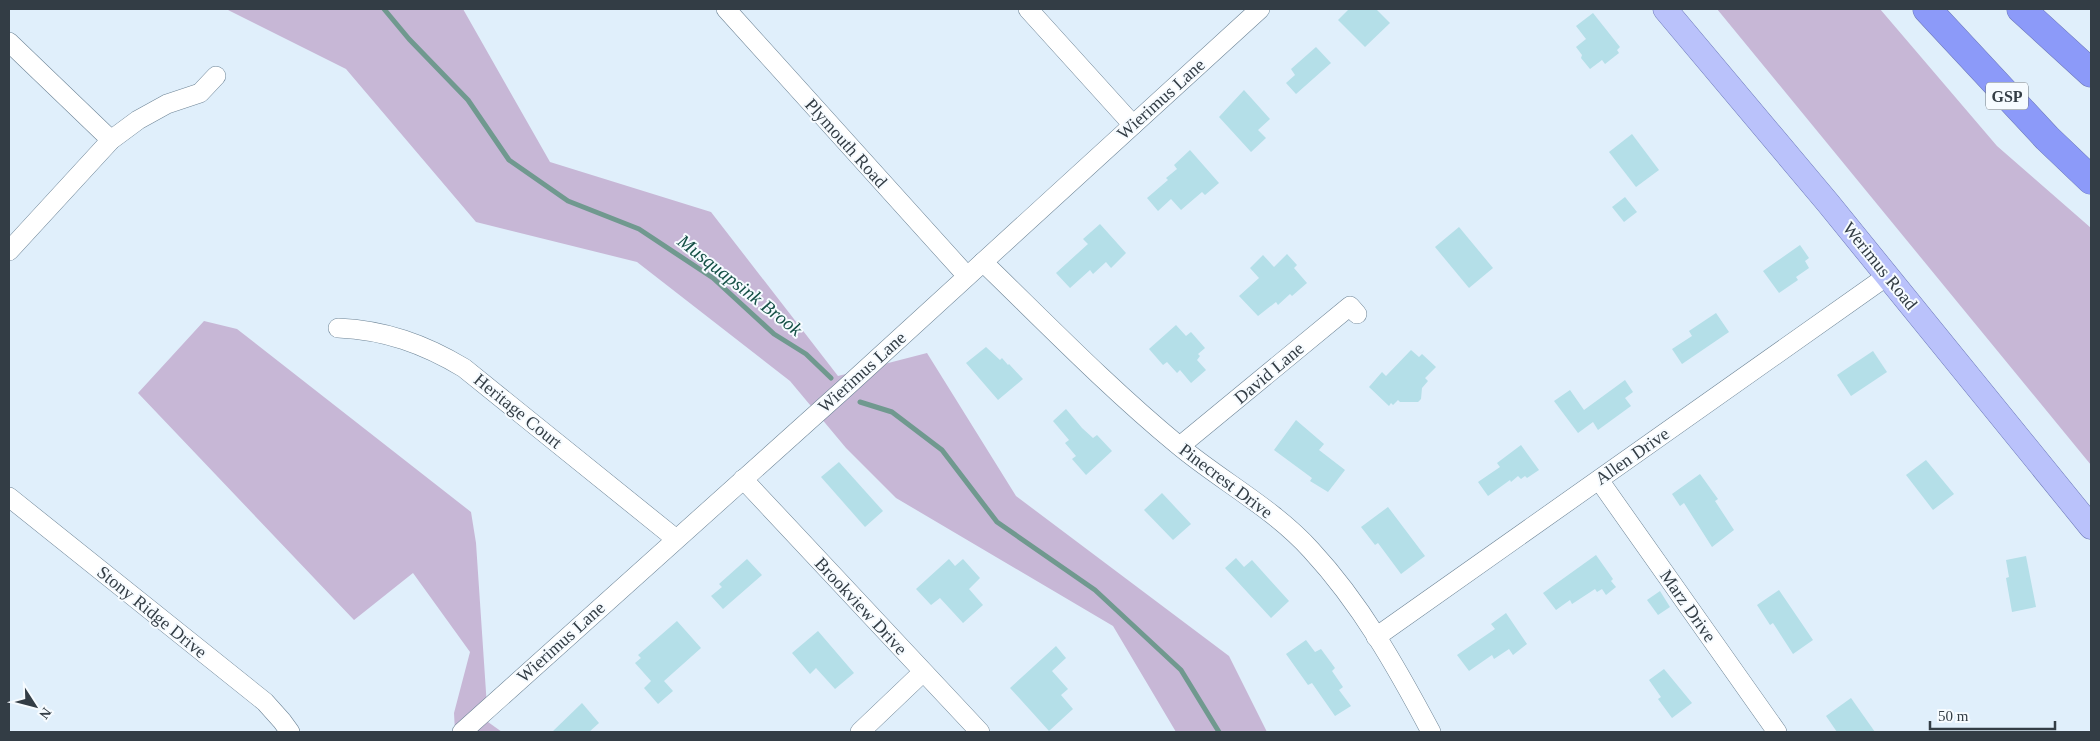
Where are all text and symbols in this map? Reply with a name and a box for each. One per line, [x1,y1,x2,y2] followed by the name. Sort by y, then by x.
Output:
[1113,55,1209,143] street label: Wierimus Lane
[1986,82,2028,110] road number: GSP
[801,95,891,191] street label: Plymouth Road
[1839,218,1921,314] street label: Werimus Road
[673,229,807,340] water label: Musquapsink Brook
[814,328,910,416] street label: Wierimus Lane
[1230,338,1308,408] street label: David Lane
[470,369,566,453] street label: Heritage Court
[1591,423,1673,489] street label: Allen Drive
[1175,439,1277,523] street label: Pinecrest Drive
[811,553,911,659] street label: Brookview Drive
[93,562,211,662] street label: Stony Ridge Drive
[1656,566,1720,646] street label: Marz Drive
[513,598,609,686] street label: Wierimus Lane
[10,681,60,731] north arrow
[1930,698,2055,730] scale bar
[36,705,54,722] text: N
[1938,708,1969,724] text: 50 m

